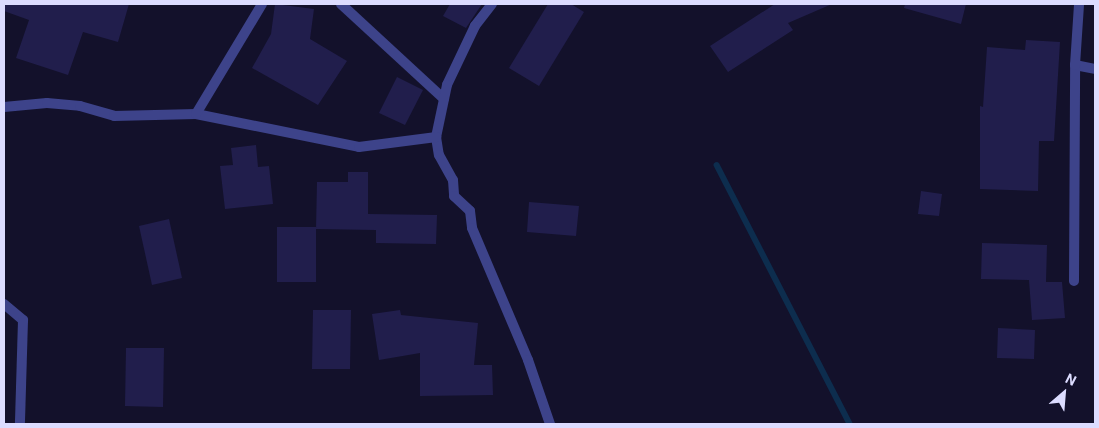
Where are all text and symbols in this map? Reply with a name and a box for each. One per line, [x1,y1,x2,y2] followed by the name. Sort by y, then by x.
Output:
[1039,368,1089,418] north arrow
[1063,370,1079,389] text: N

